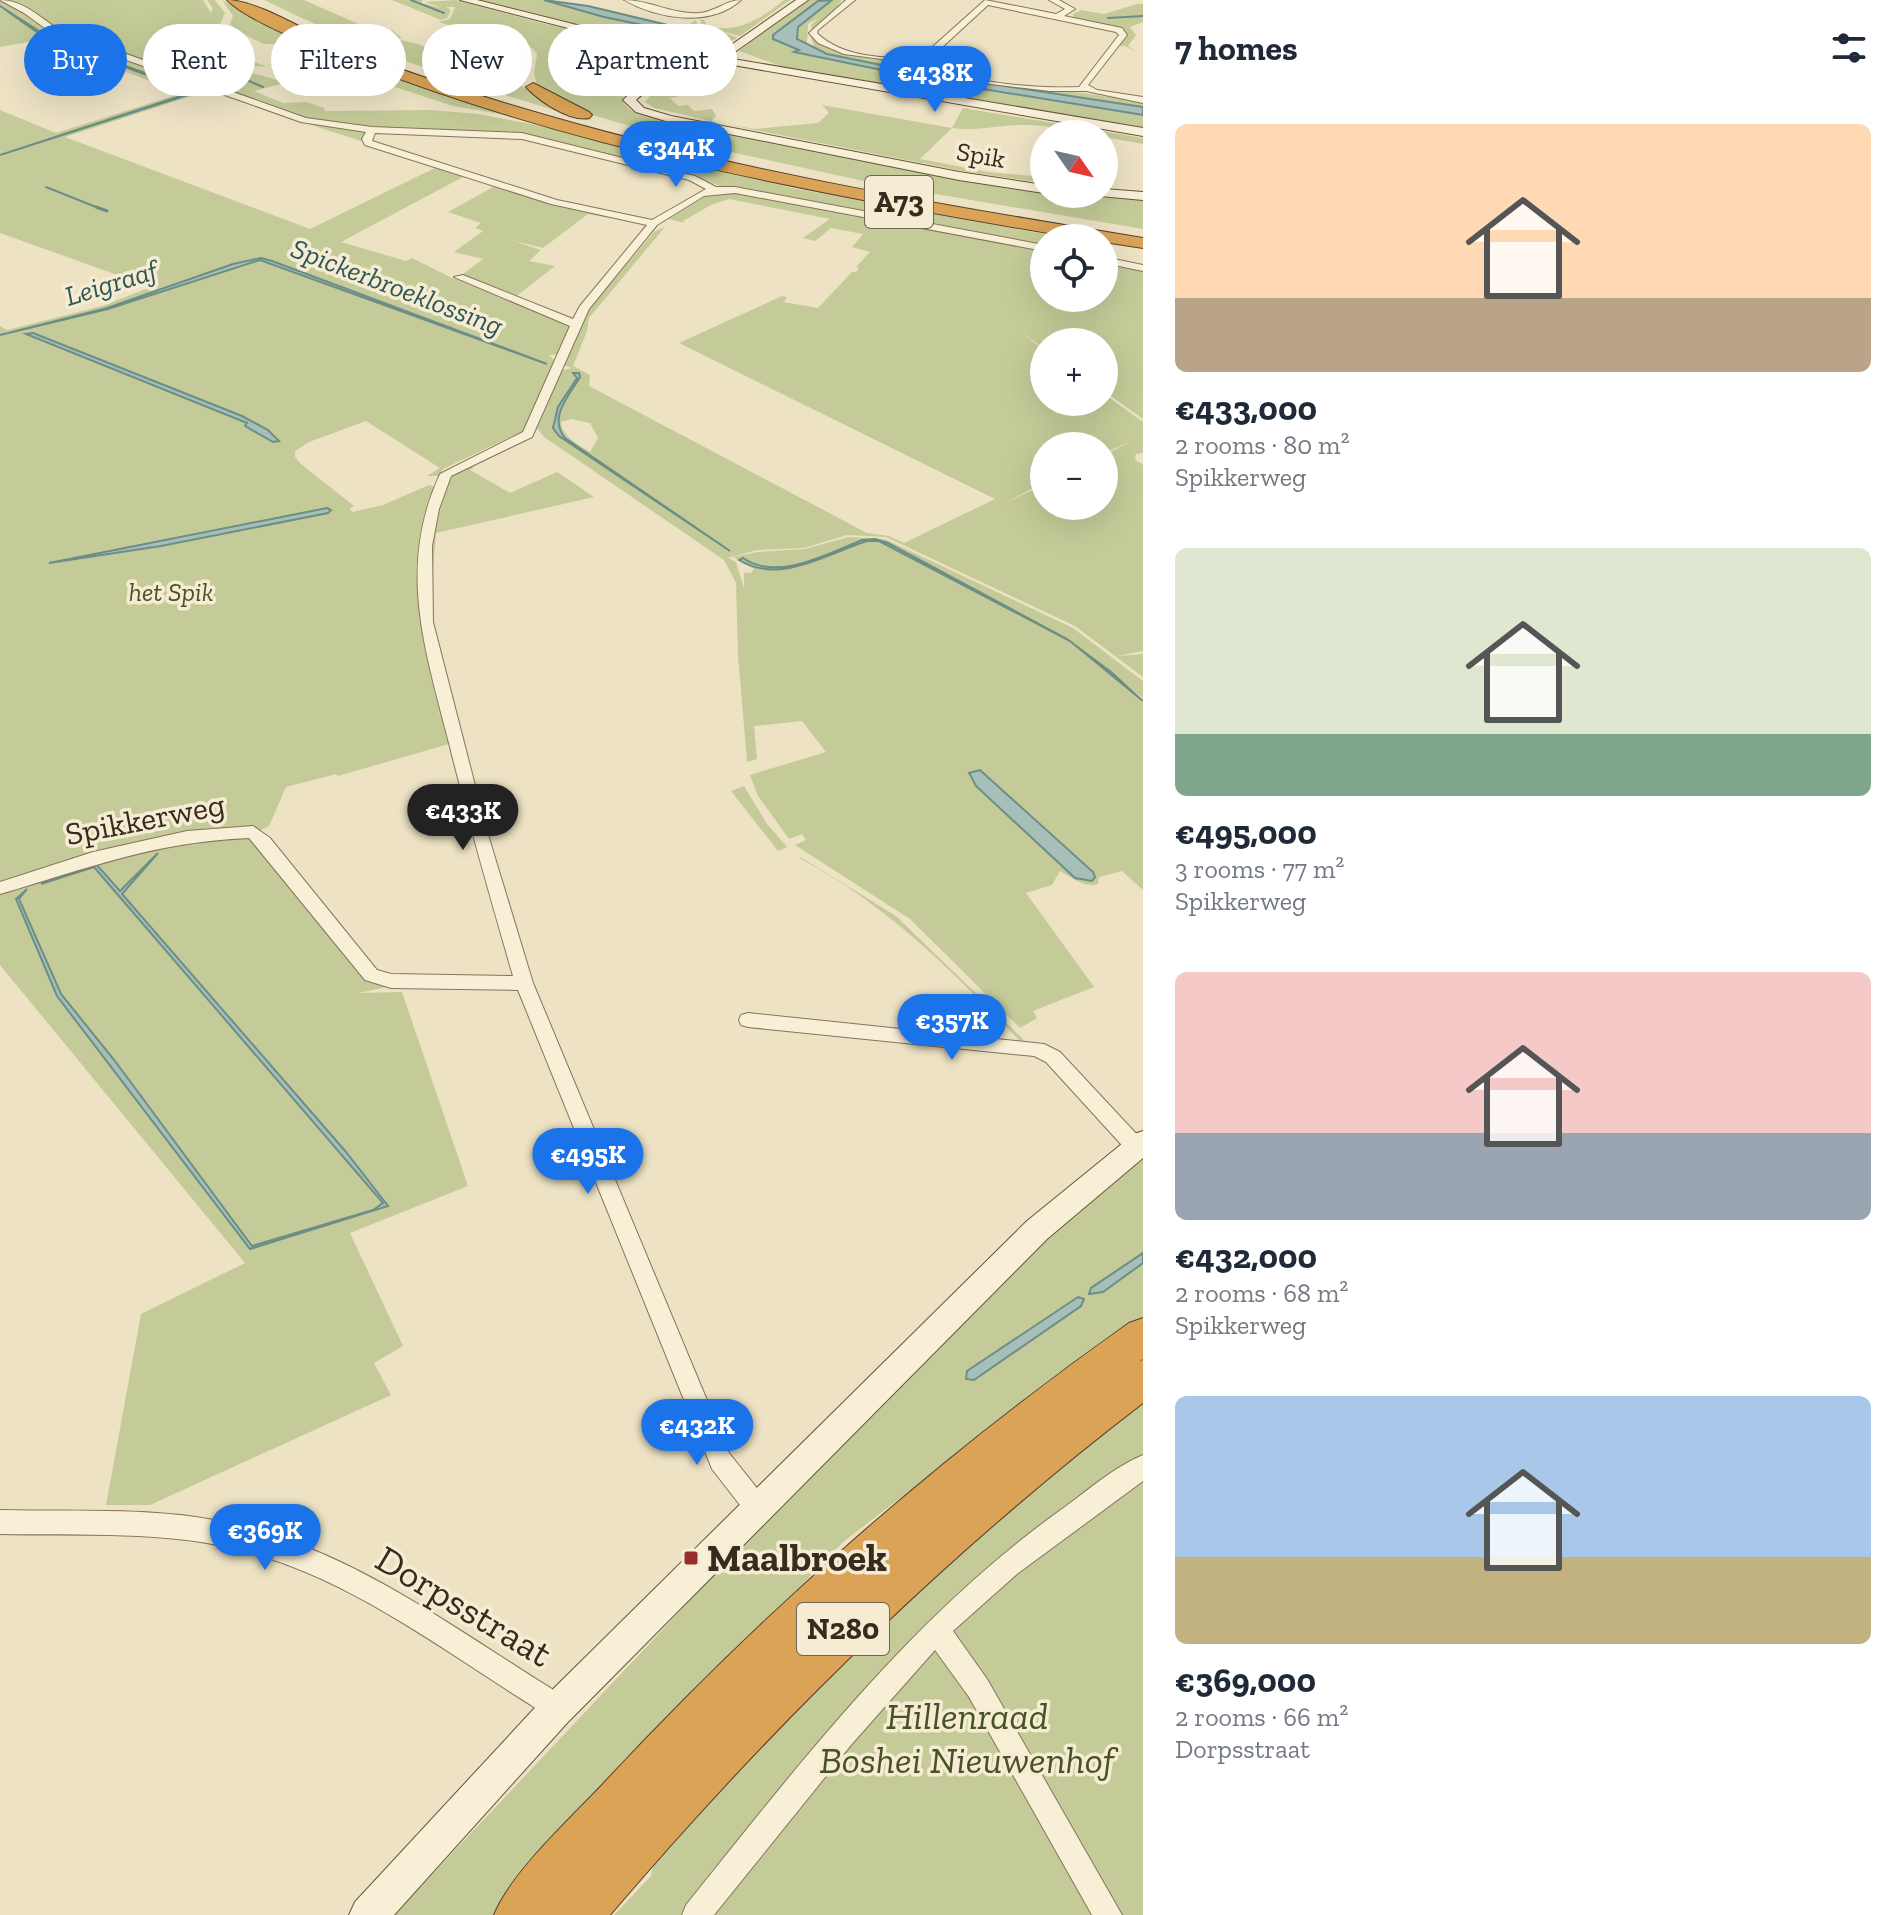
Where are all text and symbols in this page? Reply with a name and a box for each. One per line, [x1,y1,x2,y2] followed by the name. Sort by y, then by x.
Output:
[24,24,127,96] chip: Buy
[143,24,255,96] chip: Rent
[271,24,406,96] chip: Filters
[422,24,532,96] chip: New
[548,24,737,96] chip: Apartment
[1827,26,1871,70] icon: filters
[1175,28,1298,69] text: 7 homes
[879,46,991,114] pin: €438K
[897,56,973,88] text: €438K
[1030,120,1118,208] north arrow
[1030,120,1118,520] map controls
[620,121,732,189] pin: €344K
[638,131,714,163] text: €344K
[954,135,1008,175] street label: Spik
[865,176,933,228] road number: A73
[1451,176,1595,320] icon: home
[1030,224,1118,312] button: locate
[286,231,508,343] water label: Spickerbroeklossing
[61,252,164,313] water label: Leigraaf
[1030,328,1118,416] button: +
[1175,388,1317,429] text: €433,000
[1175,429,1350,461] text: 2 rooms · 80 m²
[1030,432,1118,520] button: −
[1175,461,1306,493] text: Spikkerweg
[129,576,213,608] park label: het Spik
[1451,600,1595,744] icon: home
[407,784,519,852] pin: €433K
[62,785,228,853] street label: Spikkerweg
[425,794,501,826] text: €433K
[1175,812,1317,853] text: €495,000
[1175,853,1344,885] text: 3 rooms · 77 m²
[1175,885,1306,917] text: Spikkerweg
[896,994,1008,1062] pin: €357K
[915,1004,989,1036] text: €357K
[1451,1024,1595,1168] icon: home
[532,1128,644,1196] pin: €495K
[550,1138,626,1170] text: €495K
[1175,1236,1317,1277] text: €432,000
[1175,1277,1348,1309] text: 2 rooms · 68 m²
[1175,1309,1306,1341] text: Spikkerweg
[641,1399,753,1467] pin: €432K
[659,1409,735,1441] text: €432K
[1451,1448,1595,1592] icon: home
[209,1504,321,1572] pin: €369K
[228,1514,302,1546] text: €369K
[368,1535,560,1677] street label: Dorpsstraat
[707,1535,887,1581] place label: Maalbroek
[682,1549,700,1567] marker: Maalbroek
[797,1603,889,1655] road number: N280
[1175,1660,1316,1701] text: €369,000
[819,1693,1119,1783] park label: Hillenraad Boshei Nieuwenhof
[1175,1701,1348,1733] text: 2 rooms · 66 m²
[1175,1733,1310,1765] text: Dorpsstraat

